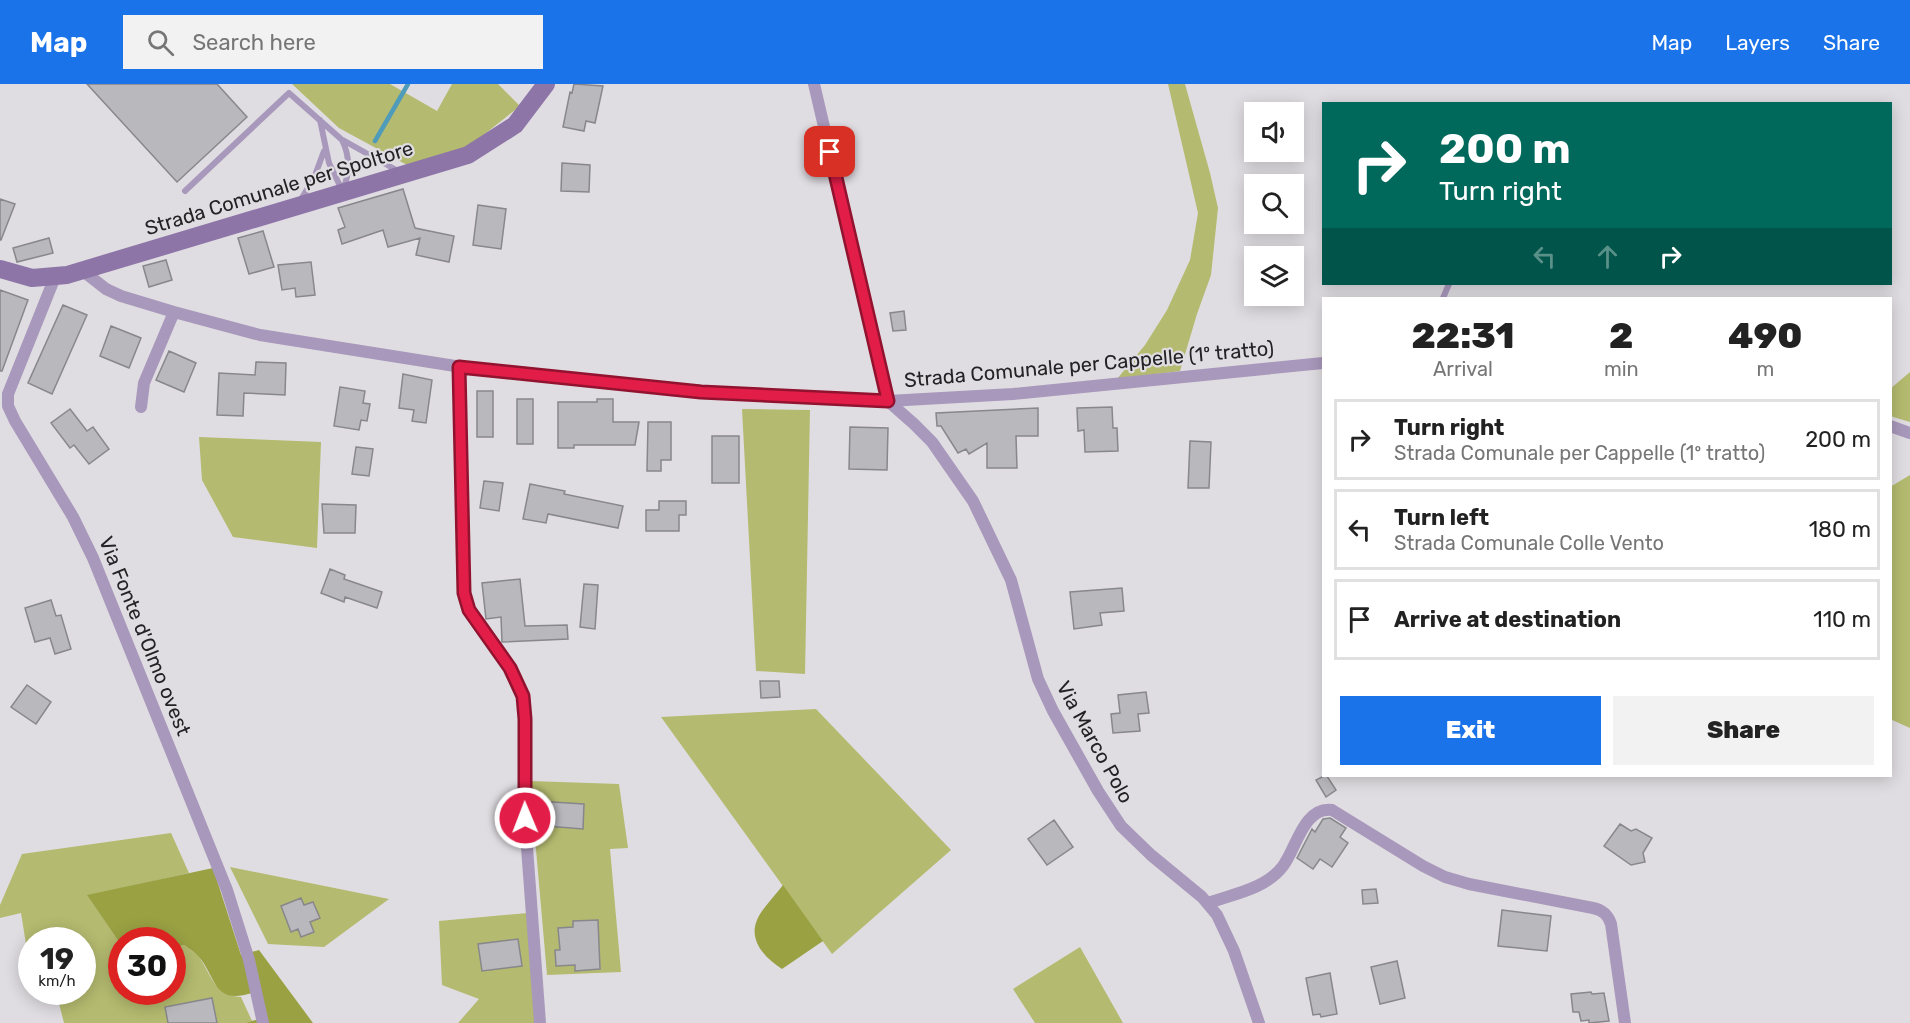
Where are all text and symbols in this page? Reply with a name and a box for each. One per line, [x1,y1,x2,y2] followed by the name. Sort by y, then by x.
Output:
[123,15,543,69] search box
[30,26,87,59] text: Map
[144,26,177,59] icon: search
[192,29,316,56] text: Search here
[1651,30,1692,55] text: Map
[1725,30,1790,55] text: Layers
[1823,30,1880,55] text: Share
[1244,102,1304,306] map controls
[1244,102,1304,162] button: sound
[1439,124,1571,174] text: 200 m
[804,126,855,177] pin
[1340,126,1418,204] icon: right
[813,135,846,168] icon: arrive
[142,136,416,240] street label: Strada Comunale per Spoltore
[1244,174,1304,234] button: search
[1439,175,1562,207] text: Turn right
[1528,240,1561,273] icon: left
[1591,240,1624,273] icon: ahead
[1654,240,1687,273] icon: right
[1244,246,1304,306] button: layers
[1411,314,1514,357] text: 22:31
[1609,314,1633,357] text: 2
[1728,314,1803,357] text: 490
[903,336,1275,392] street label: Strada Comunale per Cappelle (1º tratto)
[1433,357,1493,381] text: Arrival
[1604,357,1639,381] text: min
[1756,357,1774,381] text: m
[1394,414,1504,441] text: Turn right
[1343,423,1376,456] icon: right
[1805,426,1871,453] text: 200 m
[1394,441,1765,465] text: Strada Comunale per Cappelle (1º tratto)
[1394,504,1489,531] text: Turn left
[1343,513,1376,546] icon: left
[1809,516,1871,543] text: 180 m
[1394,531,1664,555] text: Strada Comunale Colle Vento
[94,533,196,739] street label: Via Fonte d'Olmo ovest
[1343,603,1376,636] icon: arrive
[1394,606,1621,633] text: Arrive at destination
[1813,606,1871,633] text: 110 m
[1052,677,1138,807] street label: Via Marco Polo
[1340,696,1601,765] button: Exit
[1613,696,1874,765] button: Share
[493,786,557,850] position arrow
[108,927,186,1005] speed limit sign: 30
[40,941,74,977] text: 19
[38,972,76,990] text: km/h

